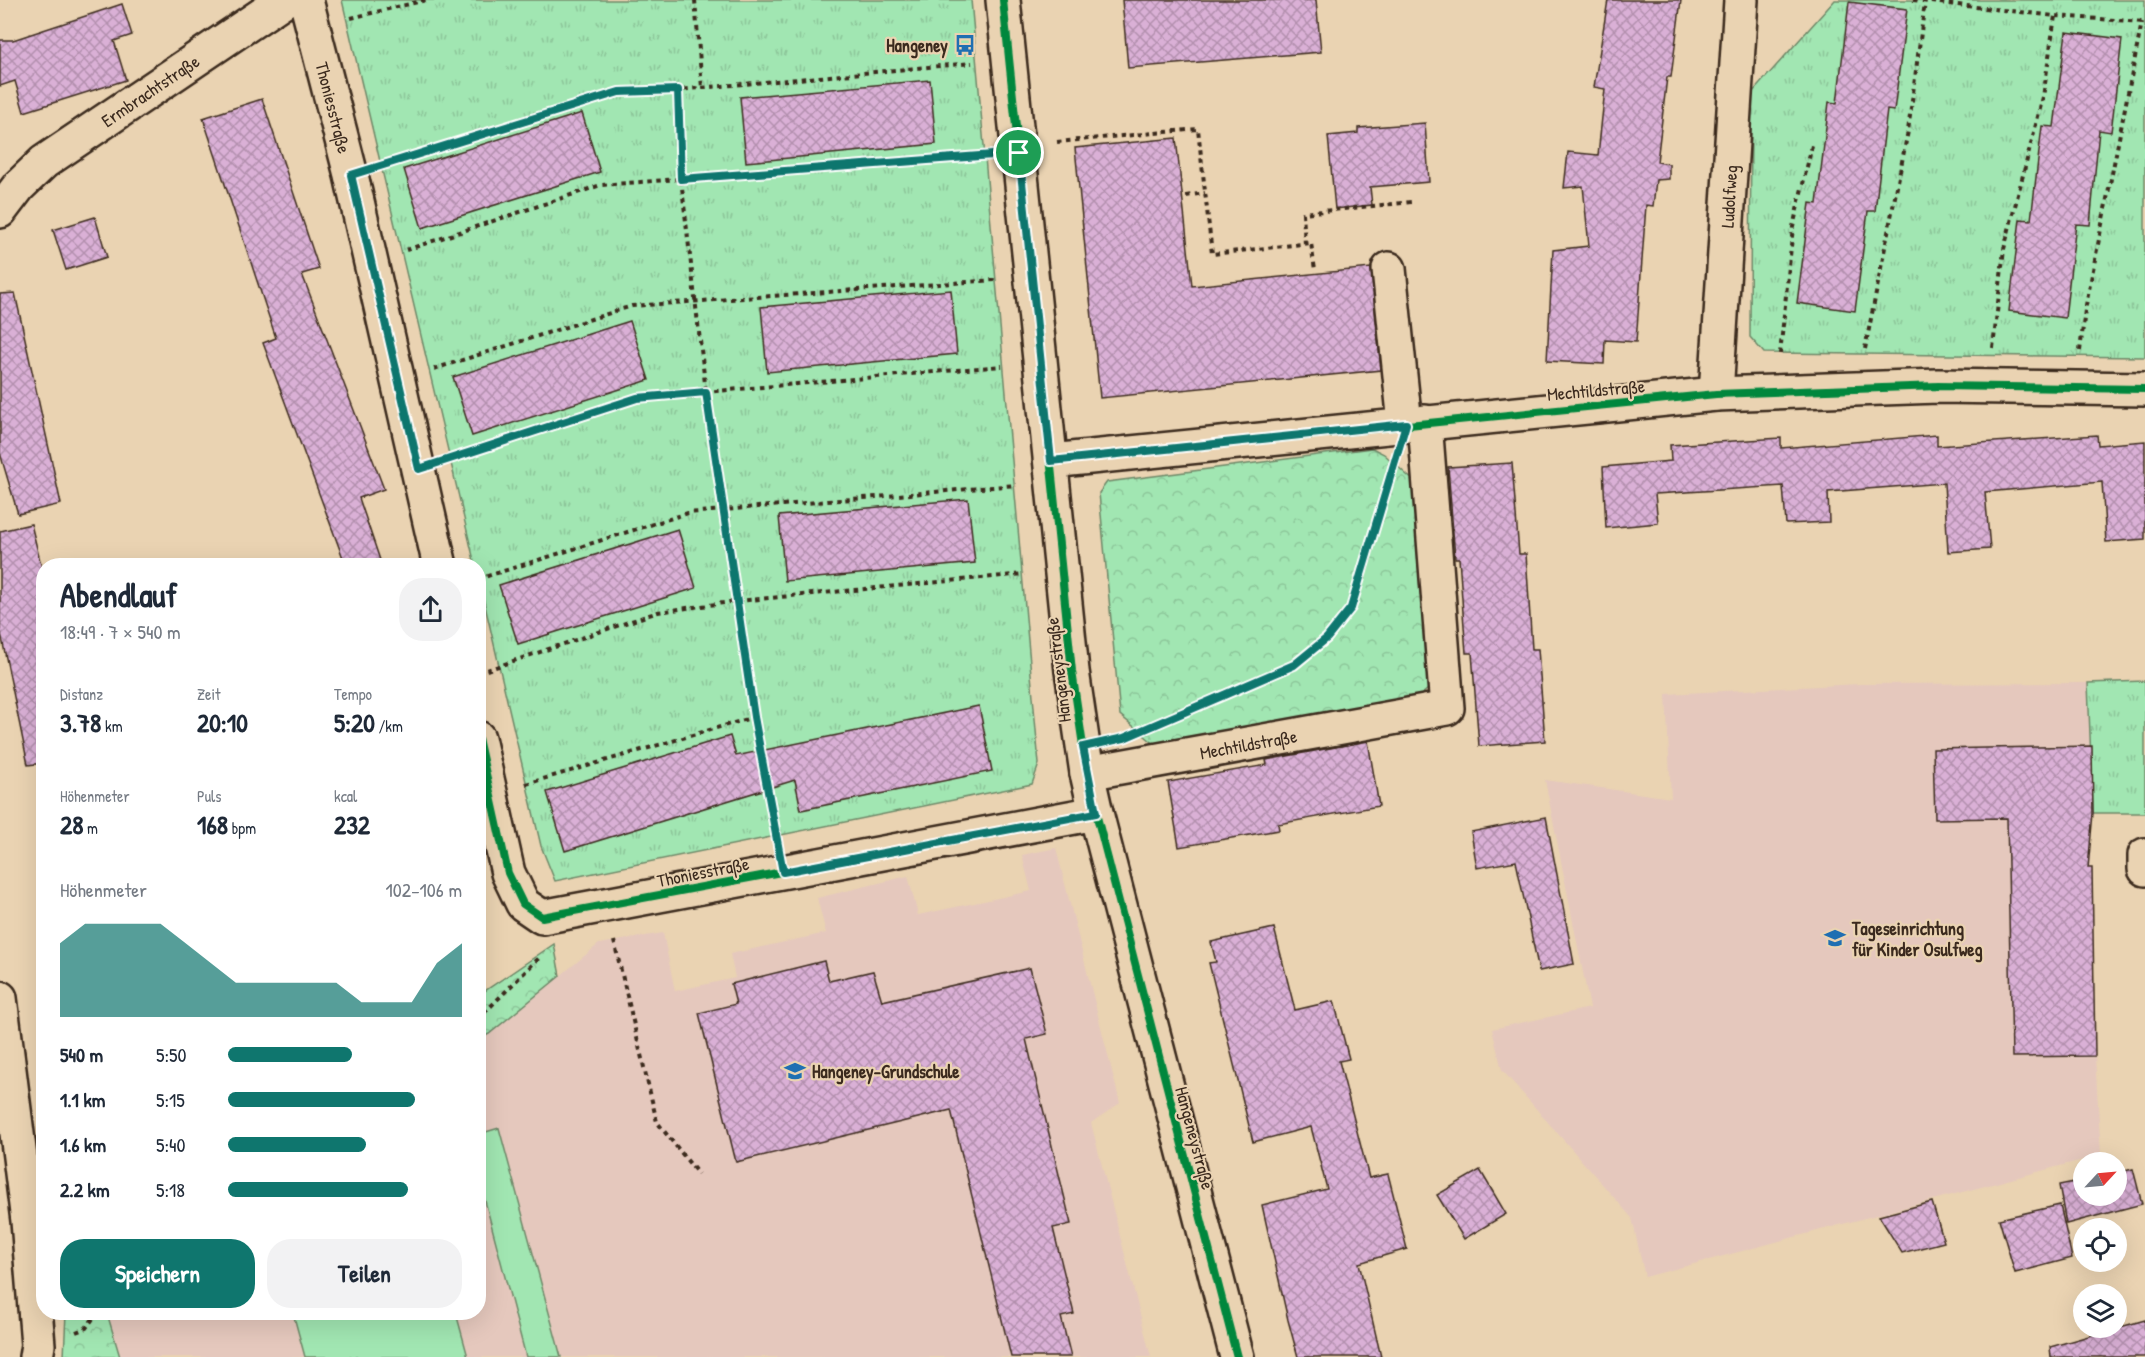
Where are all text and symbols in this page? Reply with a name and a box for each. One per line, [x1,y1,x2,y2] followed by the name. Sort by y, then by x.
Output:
[886,33,948,59] place label: Hangeney
[953,33,977,57] bus stop icon: Hangeney
[96,48,204,132] street label: Ermbrachtstraße
[310,59,357,156] street label: Thoniesstraße
[993,127,1044,178] pin
[1002,136,1035,169] icon: arrive
[1714,164,1743,229] street label: Ludolfweg
[1546,373,1646,407] street label: Mechtildstraße
[60,573,177,617] text: Abendlauf
[399,578,462,641] button: share
[1039,616,1077,724] street label: Hangeneystraße
[60,618,181,645] text: 18:49 · 7 × 540 m
[60,683,103,705] text: Distanz
[197,683,221,705] text: Zeit
[334,683,372,705] text: Tempo
[60,705,101,740] text: 3.78
[197,705,248,740] text: 20:10
[334,705,375,740] text: 5:20
[101,715,123,737] text: km
[375,715,403,737] text: /km
[1198,723,1299,765] street label: Mechtildstraße
[60,785,130,807] text: Höhenmeter
[197,785,222,807] text: Puls
[334,785,357,807] text: kcal
[60,807,83,842] text: 28
[197,807,228,842] text: 168
[334,807,370,842] text: 232
[83,817,98,839] text: m
[228,817,256,839] text: bpm
[655,851,751,893] street label: Thoniesstraße
[60,876,147,903] text: Höhenmeter
[386,876,462,903] text: 102–106 m
[1851,916,1982,963] place label: Tageseinrichtung für Kinder Osulfweg
[1823,926,1847,950] school or university icon: Tageseinrichtung für Kinder Osulfweg
[60,1041,103,1068] text: 540 m
[156,1041,187,1068] text: 5:50
[783,1059,807,1083] school or university icon: Hangeney-Grundschule
[812,1059,960,1085] place label: Hangeney-Grundschule
[1169,1084,1221,1192] street label: Hangeneystraße
[60,1086,105,1113] text: 1.1 km
[156,1086,185,1113] text: 5:15
[60,1131,106,1158] text: 1.6 km
[156,1131,186,1158] text: 5:40
[2073,1152,2127,1206] north arrow
[2073,1152,2127,1338] map controls
[60,1176,110,1203] text: 2.2 km
[156,1176,185,1203] text: 5:18
[2073,1218,2127,1272] button: locate
[60,1239,255,1308] button: Speichern
[267,1239,462,1308] button: Teilen
[2073,1284,2127,1338] button: layers

